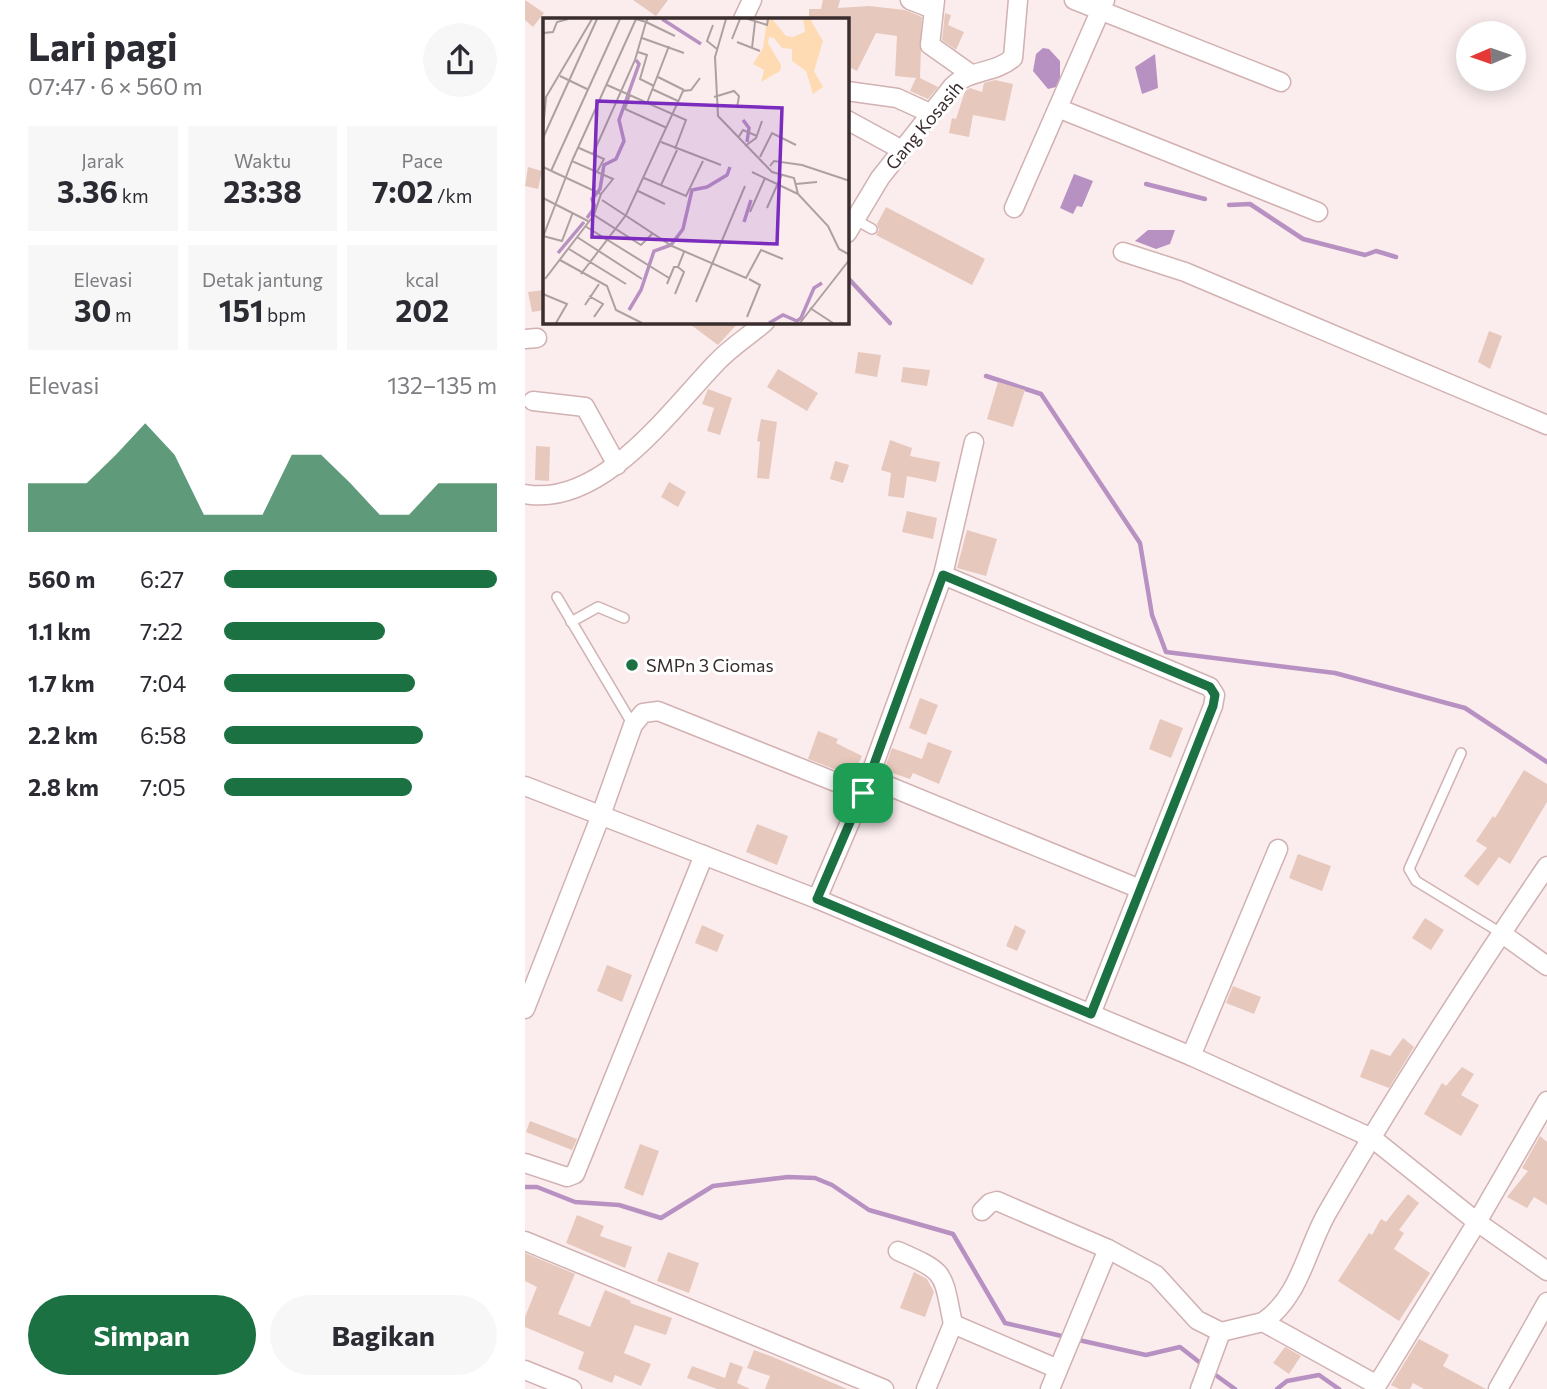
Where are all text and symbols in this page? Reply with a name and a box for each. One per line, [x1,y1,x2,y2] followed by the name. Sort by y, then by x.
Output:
[543,18,849,324] inset map
[1456,21,1526,91] north arrow
[1456,21,1526,91] map controls
[28,22,178,69] text: Lari pagi
[423,23,497,97] button: share
[28,72,203,100] text: 07:47 · 6 × 560 m
[881,76,967,174] street label: Gang Kosasih
[81,149,124,172] text: Jarak
[234,149,291,172] text: Waktu
[402,149,443,172] text: Pace
[57,172,118,209] text: 3.36
[223,172,302,209] text: 23:38
[372,172,433,209] text: 7:02
[118,184,149,207] text: km
[433,184,472,207] text: /km
[73,268,132,291] text: Elevasi
[202,268,323,291] text: Detak jantung
[405,268,439,291] text: kcal
[74,291,111,328] text: 30
[219,291,263,328] text: 151
[395,291,449,328] text: 202
[111,303,132,326] text: m
[263,303,306,326] text: bpm
[28,371,99,399] text: Elevasi
[387,371,497,399] text: 132–135 m
[28,565,95,593] text: 560 m
[140,565,184,593] text: 6:27
[28,617,91,645] text: 1.1 km
[140,617,183,645] text: 7:22
[646,654,774,676] place label: SMPn 3 Ciomas
[624,657,640,673] marker: SMPn 3 Ciomas
[28,669,95,697] text: 1.7 km
[140,669,186,697] text: 7:04
[28,721,98,749] text: 2.2 km
[140,721,187,749] text: 6:58
[833,763,893,823] pin
[28,773,99,801] text: 2.8 km
[140,773,186,801] text: 7:05
[844,774,882,812] icon: arrive
[28,1295,256,1375] button: Simpan
[270,1295,497,1375] button: Bagikan

